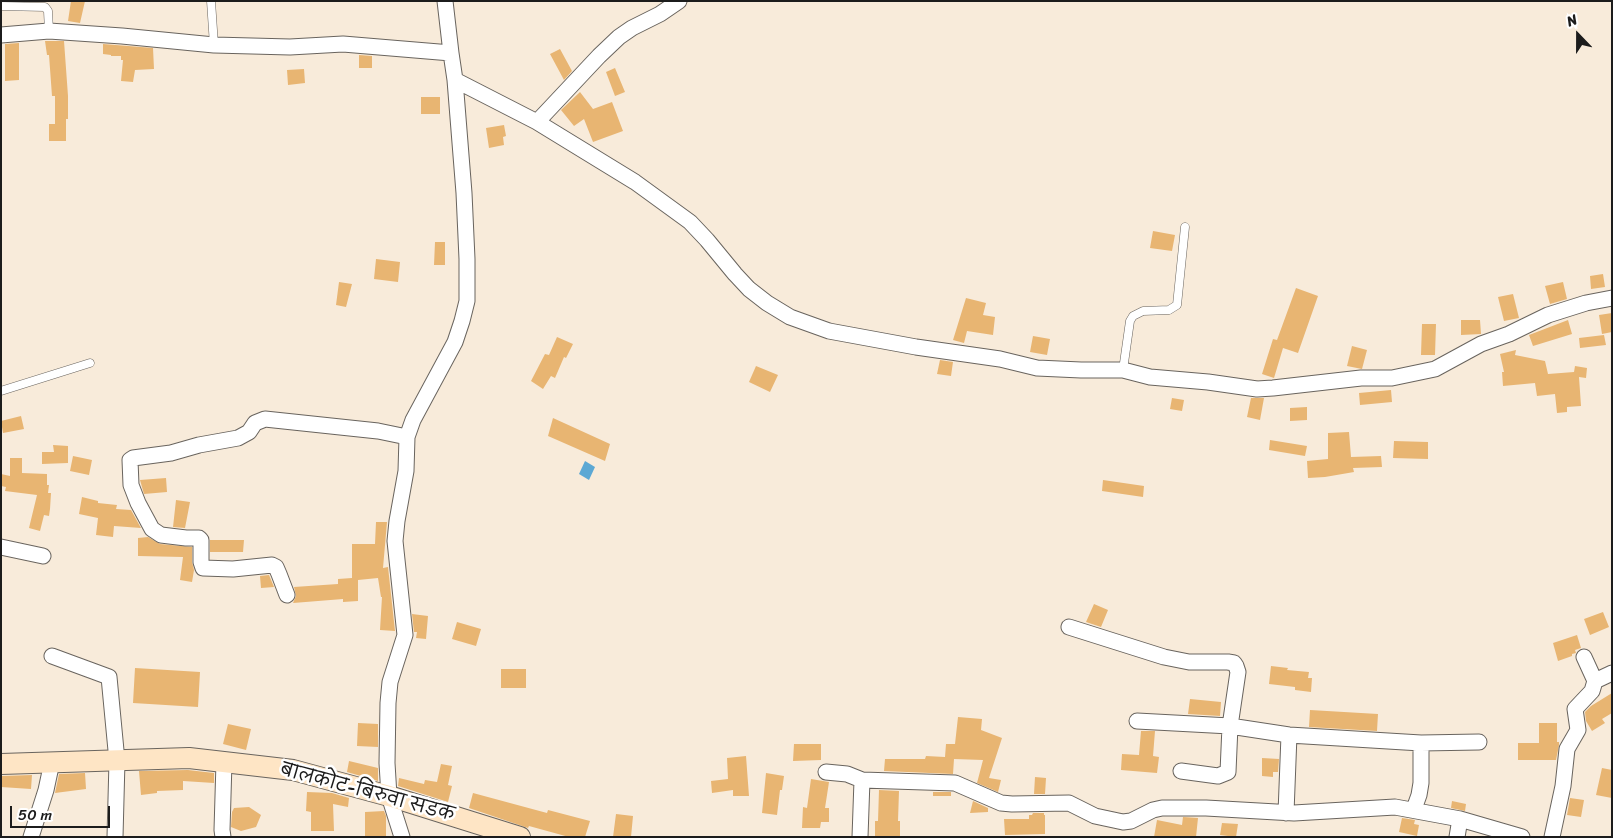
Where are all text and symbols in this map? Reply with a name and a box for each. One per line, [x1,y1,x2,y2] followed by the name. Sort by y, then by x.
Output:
[1563,7,1581,34] text: N
[1553,10,1603,60] north arrow
[278,759,456,827] street label: बालकोट-बिरुवा सडक
[12,796,112,828] scale bar
[18,802,52,828] text: 50 m

